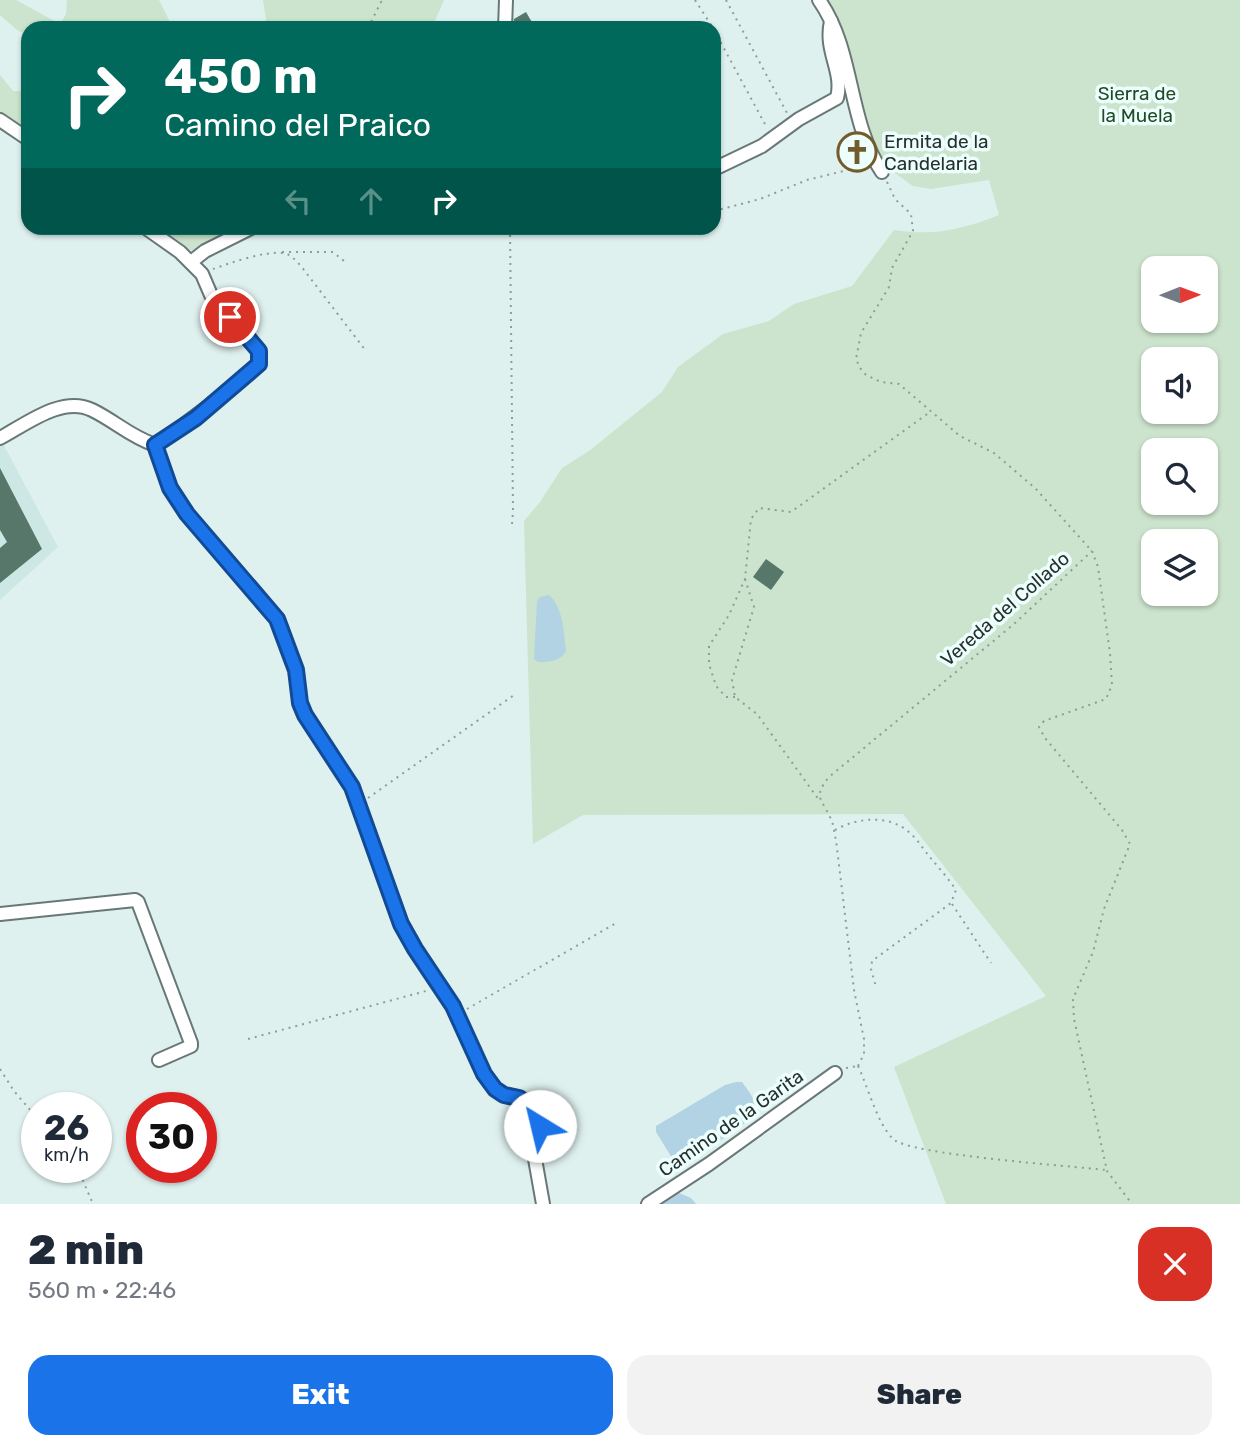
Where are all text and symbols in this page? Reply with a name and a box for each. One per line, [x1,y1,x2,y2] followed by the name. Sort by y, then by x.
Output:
[164,47,318,105] text: 450 m
[49,49,140,140] icon: right
[1098,82,1176,127] park label: Sierra de la Muela
[164,106,431,144] text: Camino del Praico
[884,130,989,175] place label: Ermita de la Candelaria
[836,131,878,173] church icon: Ermita de la Candelaria
[279,182,317,220] icon: left
[352,182,390,220] icon: ahead
[425,182,463,220] icon: right
[1141,256,1218,332] north arrow
[1141,256,1218,606] map controls
[200,287,260,347] pin
[211,298,249,336] icon: arrive
[1141,347,1218,424] button: sound
[1141,438,1218,515] button: search
[1141,529,1218,606] button: layers
[936,547,1074,671] street label: Vereda del Collado
[654,1064,808,1182] street label: Camino de la Garita
[503,1089,577,1163] position arrow
[126,1092,217,1183] speed limit sign: 30
[44,1107,89,1149] text: 26
[44,1144,89,1166] text: km/h
[28,1225,144,1275] text: 2 min
[1138,1227,1212,1301] button: close
[28,1276,176,1304] text: 560 m · 22:46
[28,1355,613,1435] button: Exit
[627,1355,1212,1435] button: Share

